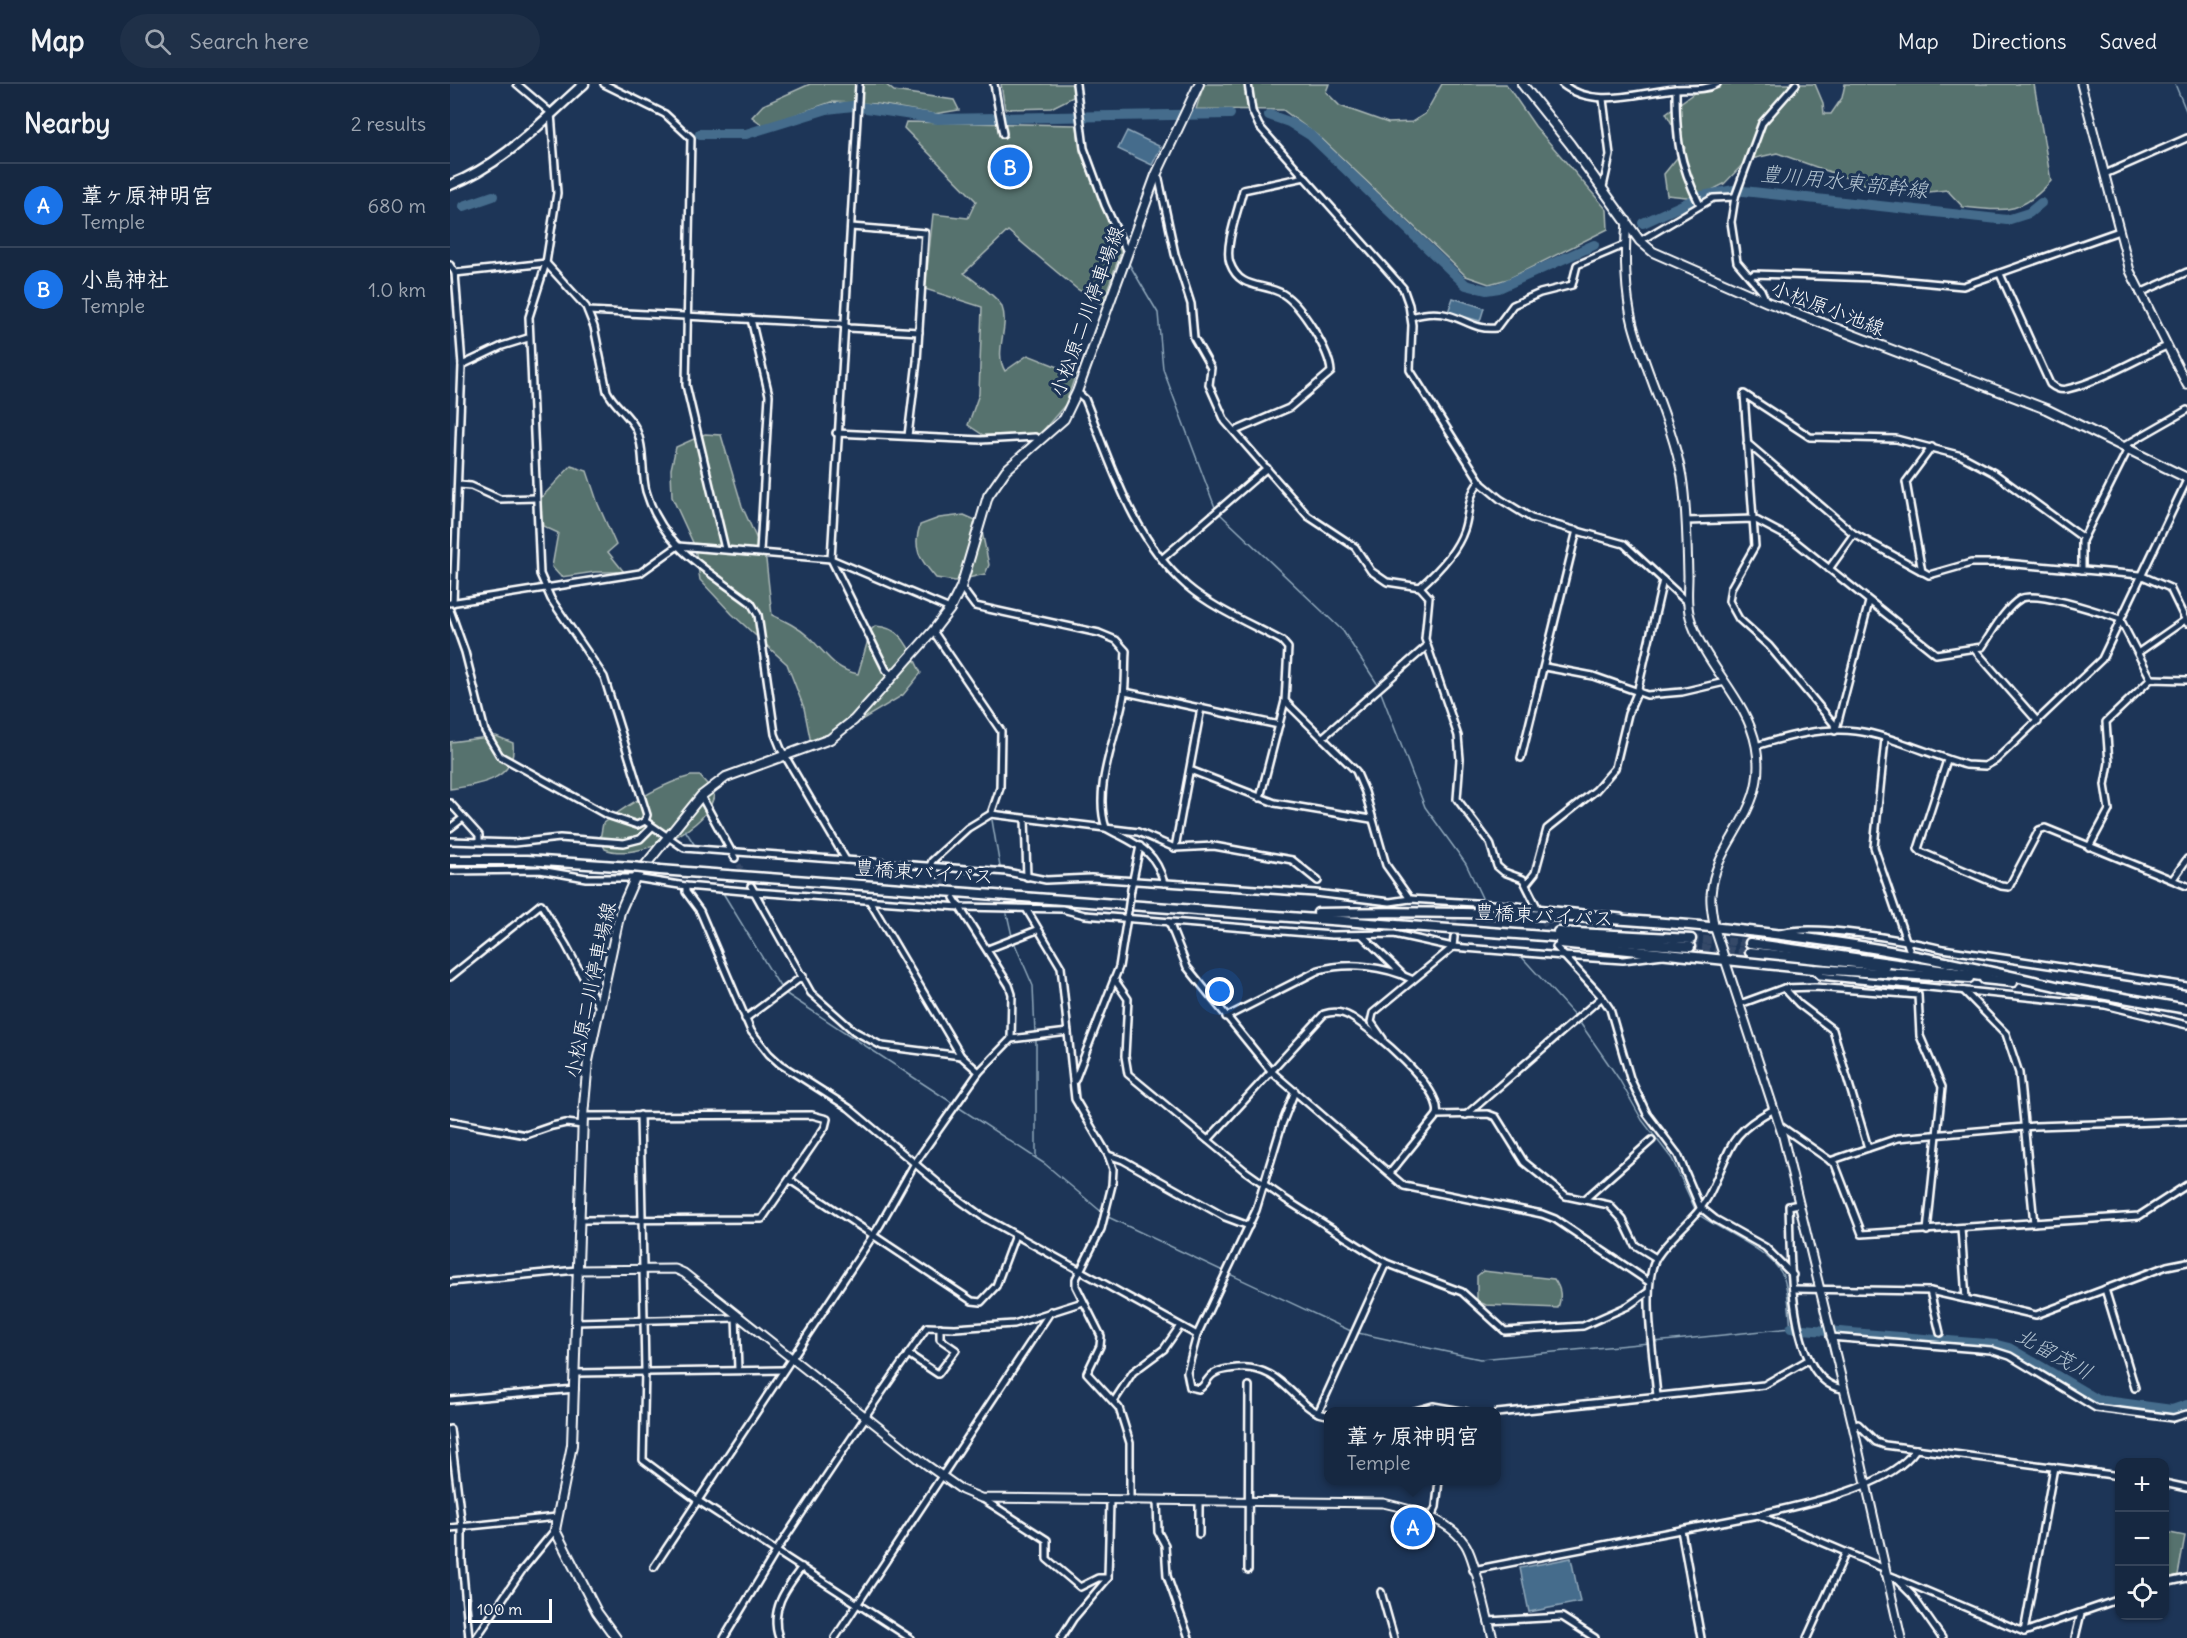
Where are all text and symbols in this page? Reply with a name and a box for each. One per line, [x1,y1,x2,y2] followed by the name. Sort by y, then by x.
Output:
[120,14,540,68] search box
[30,23,84,59] text: Map
[141,25,174,58] icon: search
[189,27,309,55] text: Search here
[1898,28,1939,55] text: Map
[1972,28,2066,55] text: Directions
[2099,28,2157,55] text: Saved
[24,107,110,140] text: Nearby
[351,111,426,136] text: 2 results
[990,144,1030,190] pin: B
[1759,159,1930,204] water label: 豊川用水東部幹線
[81,181,213,209] text: 葦ヶ原神明宮
[37,193,50,218] text: A
[367,193,426,218] text: 680 m
[81,209,145,234] text: Temple
[1044,222,1129,400] street label: 小松原二川停車場線
[81,265,169,293] text: 小島神社
[1768,274,1889,341] street label: 小松原小池線
[37,277,50,302] text: B
[368,277,426,302] text: 1.0 km
[81,293,145,318] text: Temple
[854,854,995,889] street label: 豊橋東バイパス
[1474,898,1614,931] street label: 豊橋東バイパス
[559,899,620,1081] street label: 小松原二川停車場線
[1205,977,1234,1006] your location
[2011,1321,2098,1386] water label: 北留茂川
[1324,1407,1501,1485] popup
[1346,1422,1479,1450] text: 葦ヶ原神明宮
[1346,1450,1411,1475] text: Temple
[2115,1458,2169,1620] map controls
[2115,1458,2169,1512] button: +
[1394,1504,1432,1550] pin: A
[2115,1512,2169,1566] button: −
[2115,1566,2169,1620] button: locate
[468,1596,552,1624] scale bar
[477,1599,522,1619] text: 100 m

